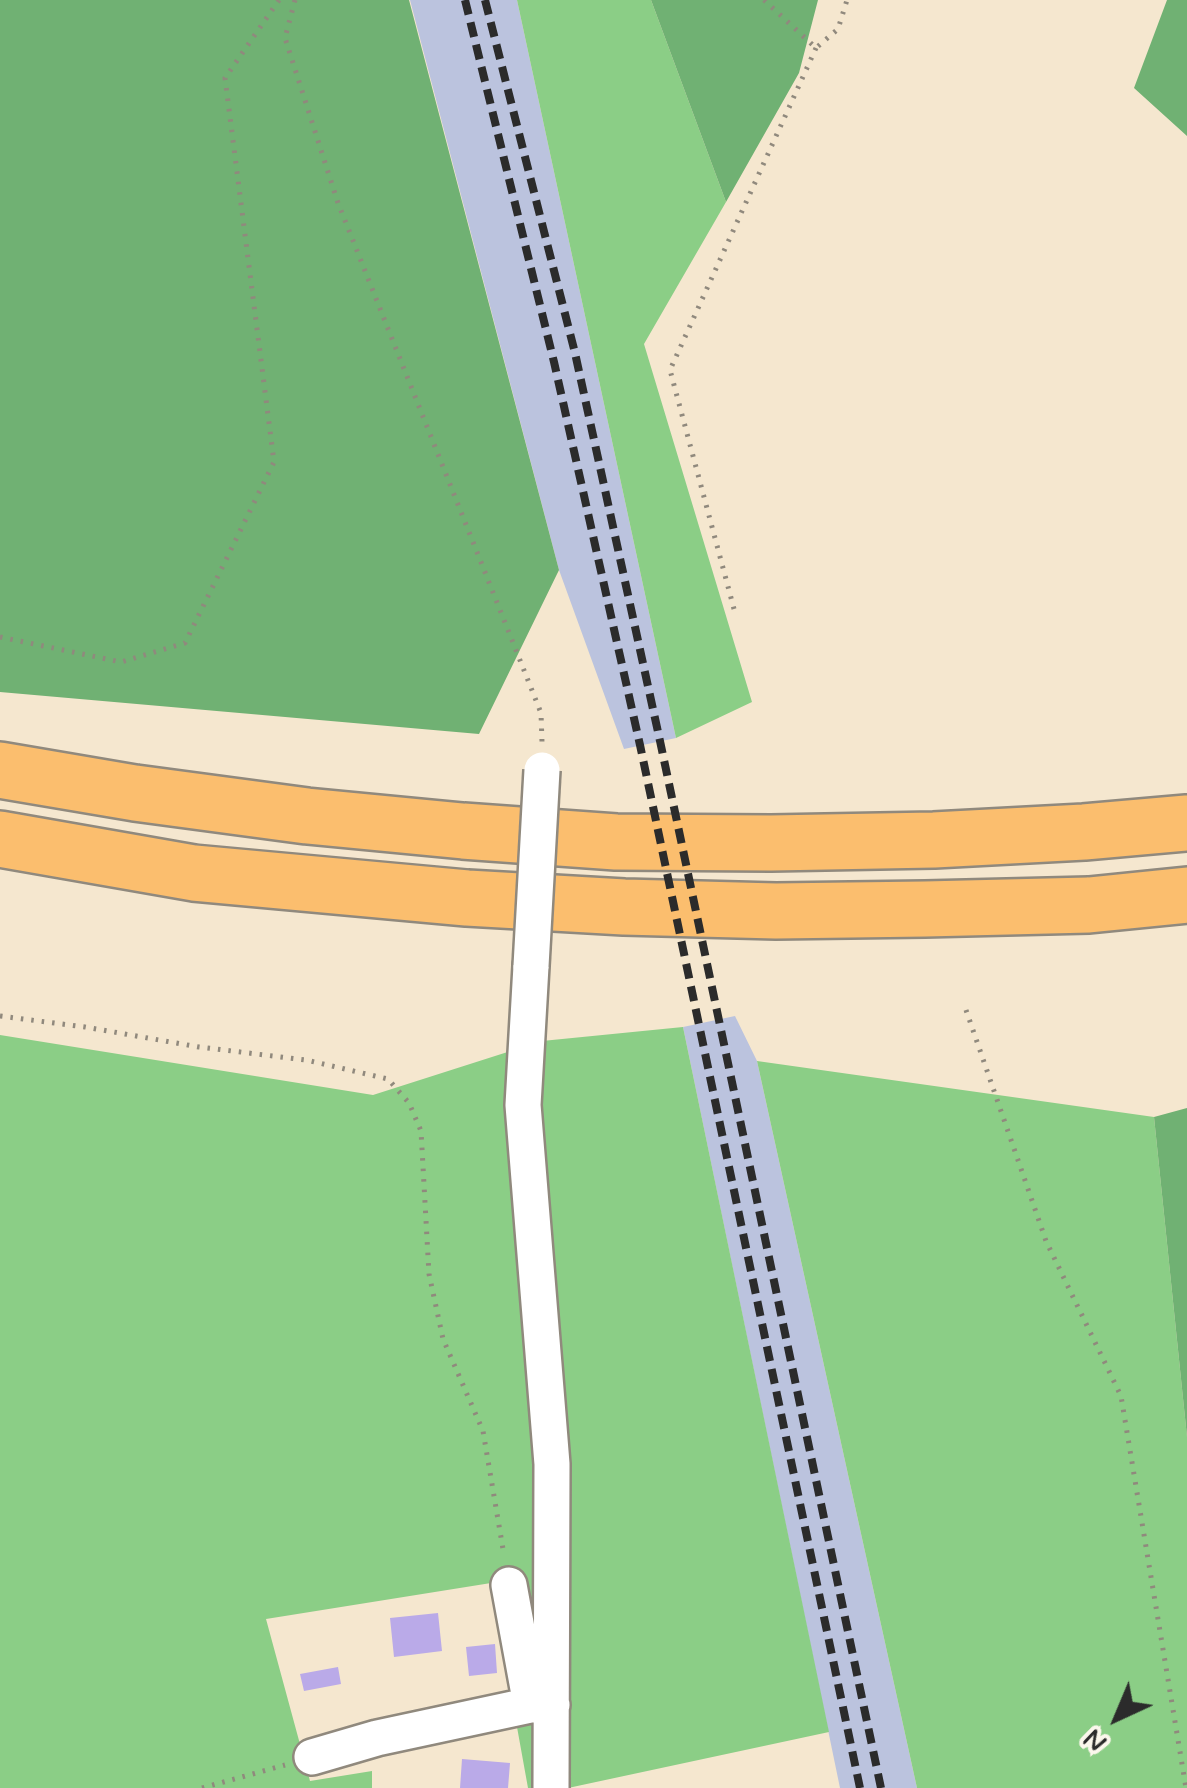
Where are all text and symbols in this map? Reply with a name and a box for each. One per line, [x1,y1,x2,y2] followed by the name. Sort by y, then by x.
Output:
[1067,1668,1167,1768] north arrow
[1076,1720,1115,1760] text: N

